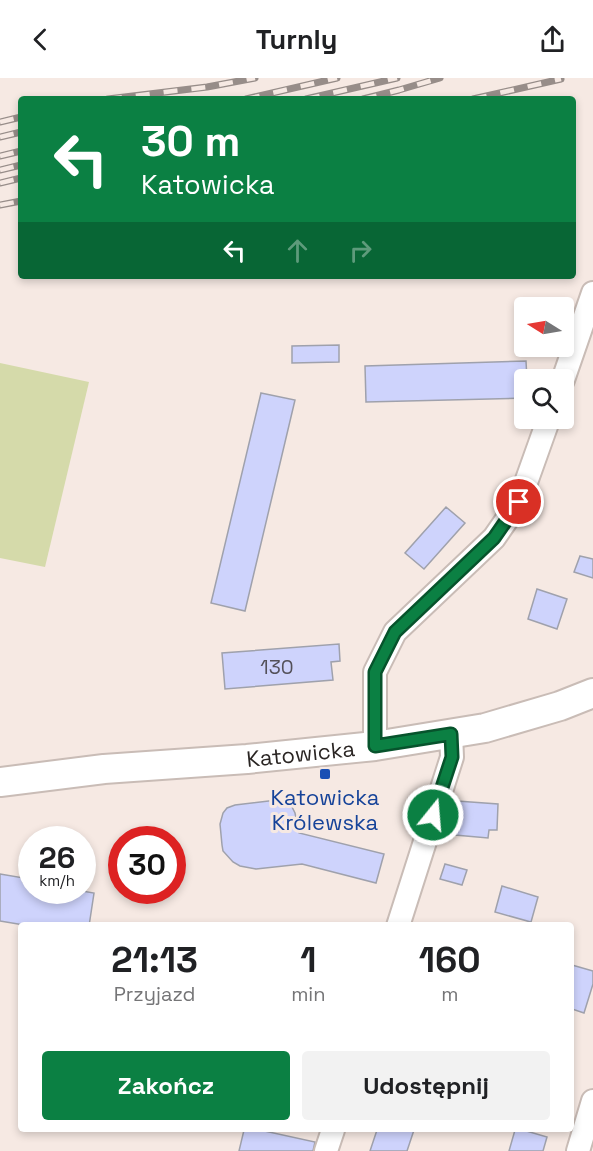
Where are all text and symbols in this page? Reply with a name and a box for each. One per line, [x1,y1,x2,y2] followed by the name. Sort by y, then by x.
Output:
[256,22,337,57] text: Turnly
[24,23,57,56] icon: back
[536,23,569,56] icon: share
[141,115,240,168] text: 30 m
[42,120,120,198] icon: left
[141,167,275,202] text: Katowicka
[218,234,251,267] icon: left
[281,234,314,267] icon: ahead
[344,234,377,267] icon: right
[514,297,574,357] north arrow
[514,297,574,429] map controls
[514,369,574,429] button: search
[493,476,544,527] pin
[502,485,535,518] icon: arrive
[260,654,294,680] house number: 130
[245,734,357,773] street label: Katowicka
[318,767,332,781] marker: Katowicka Królewska
[271,783,380,836] place label: Katowicka Królewska
[401,783,465,847] position arrow
[108,826,186,904] speed limit sign: 30
[39,838,75,877] text: 26
[39,871,75,890] text: km/h
[111,937,198,983] text: 21:13
[300,937,316,983] text: 1
[419,937,481,983] text: 160
[114,981,195,1007] text: Przyjazd
[291,981,326,1007] text: min
[441,981,458,1007] text: m
[42,1051,290,1120] button: Zakończ
[302,1051,550,1120] button: Udostępnij

